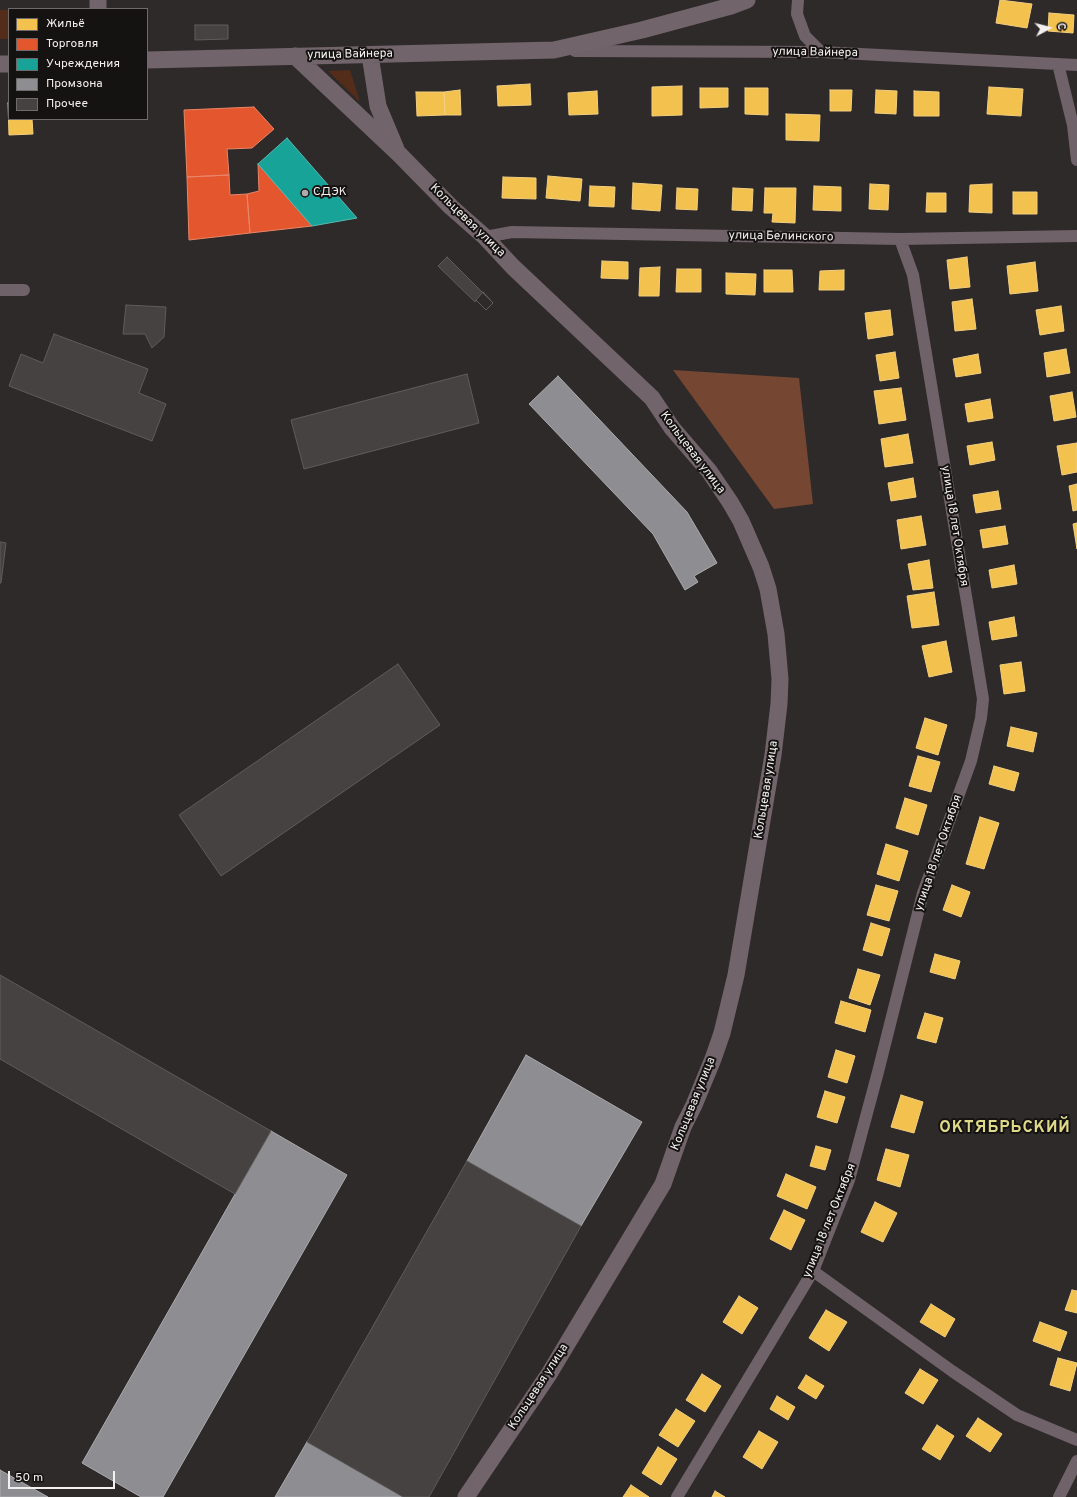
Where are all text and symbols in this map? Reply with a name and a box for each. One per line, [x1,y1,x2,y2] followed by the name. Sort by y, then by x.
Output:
[8,8,148,120] legend
[1029,8,1069,48] north arrow
[46,16,85,32] text: Жильё
[1054,22,1068,31] text: С
[46,36,98,52] text: Торговля
[772,45,858,61] street label: улица Вайнера
[307,47,393,63] street label: улица Вайнера
[46,56,120,72] text: Учреждения
[46,76,103,92] text: Промзона
[46,96,88,112] text: Прочее
[426,181,508,261] street label: Кольцевая улица
[313,186,347,200] place label: СДЭК
[300,188,310,198] marker: СДЭК
[728,229,834,245] street label: улица Белинского
[656,409,728,497] street label: Кольцевая улица
[937,465,971,587] street label: улица 18 лет Октября
[752,740,782,840] street label: Кольцевая улица
[912,793,966,913] street label: улица 18 лет Октября
[669,1055,719,1153] street label: Кольцевая улица
[939,1119,1071,1139] district label: ОКТЯБРЬСКИЙ
[800,1162,860,1280] street label: улица 18 лет Октября
[506,1341,572,1433] street label: Кольцевая улица
[10,1463,117,1489] scale bar
[15,1470,43,1486] text: 50 m

